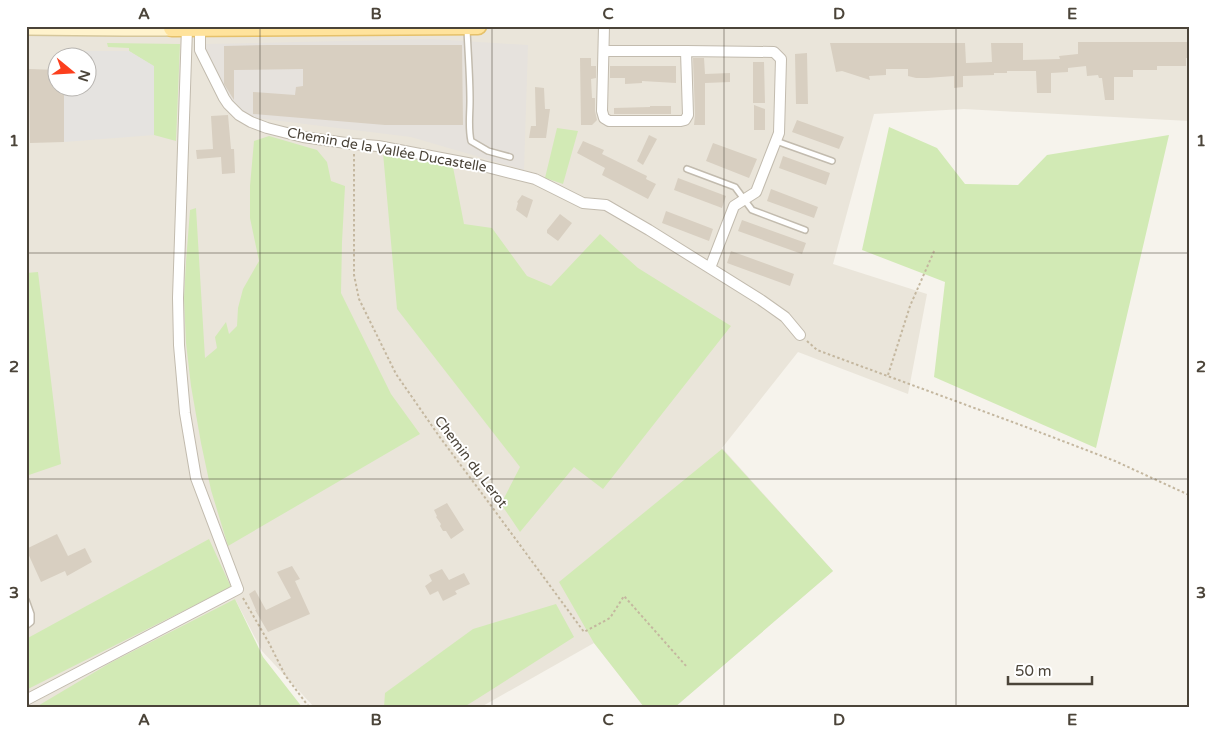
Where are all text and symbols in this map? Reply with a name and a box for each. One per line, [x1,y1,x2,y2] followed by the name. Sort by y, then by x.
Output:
[138,4,150,24] text: A
[370,4,382,24] text: B
[602,4,614,24] text: C
[833,4,845,24] text: D
[1067,4,1077,24] text: E
[48,48,98,98] north arrow
[74,68,94,84] text: N
[286,124,488,176] street label: Chemin de la Vallée Ducastelle
[9,131,19,151] text: 1
[1196,131,1206,151] text: 1
[9,357,19,377] text: 2
[1196,357,1206,377] text: 2
[431,413,511,512] street label: Chemin du Lerot
[9,583,19,603] text: 3
[1196,583,1206,603] text: 3
[1008,653,1091,685] scale bar
[1015,662,1052,680] text: 50 m
[138,710,150,730] text: A
[370,710,382,730] text: B
[602,710,614,730] text: C
[833,710,845,730] text: D
[1067,710,1077,730] text: E

